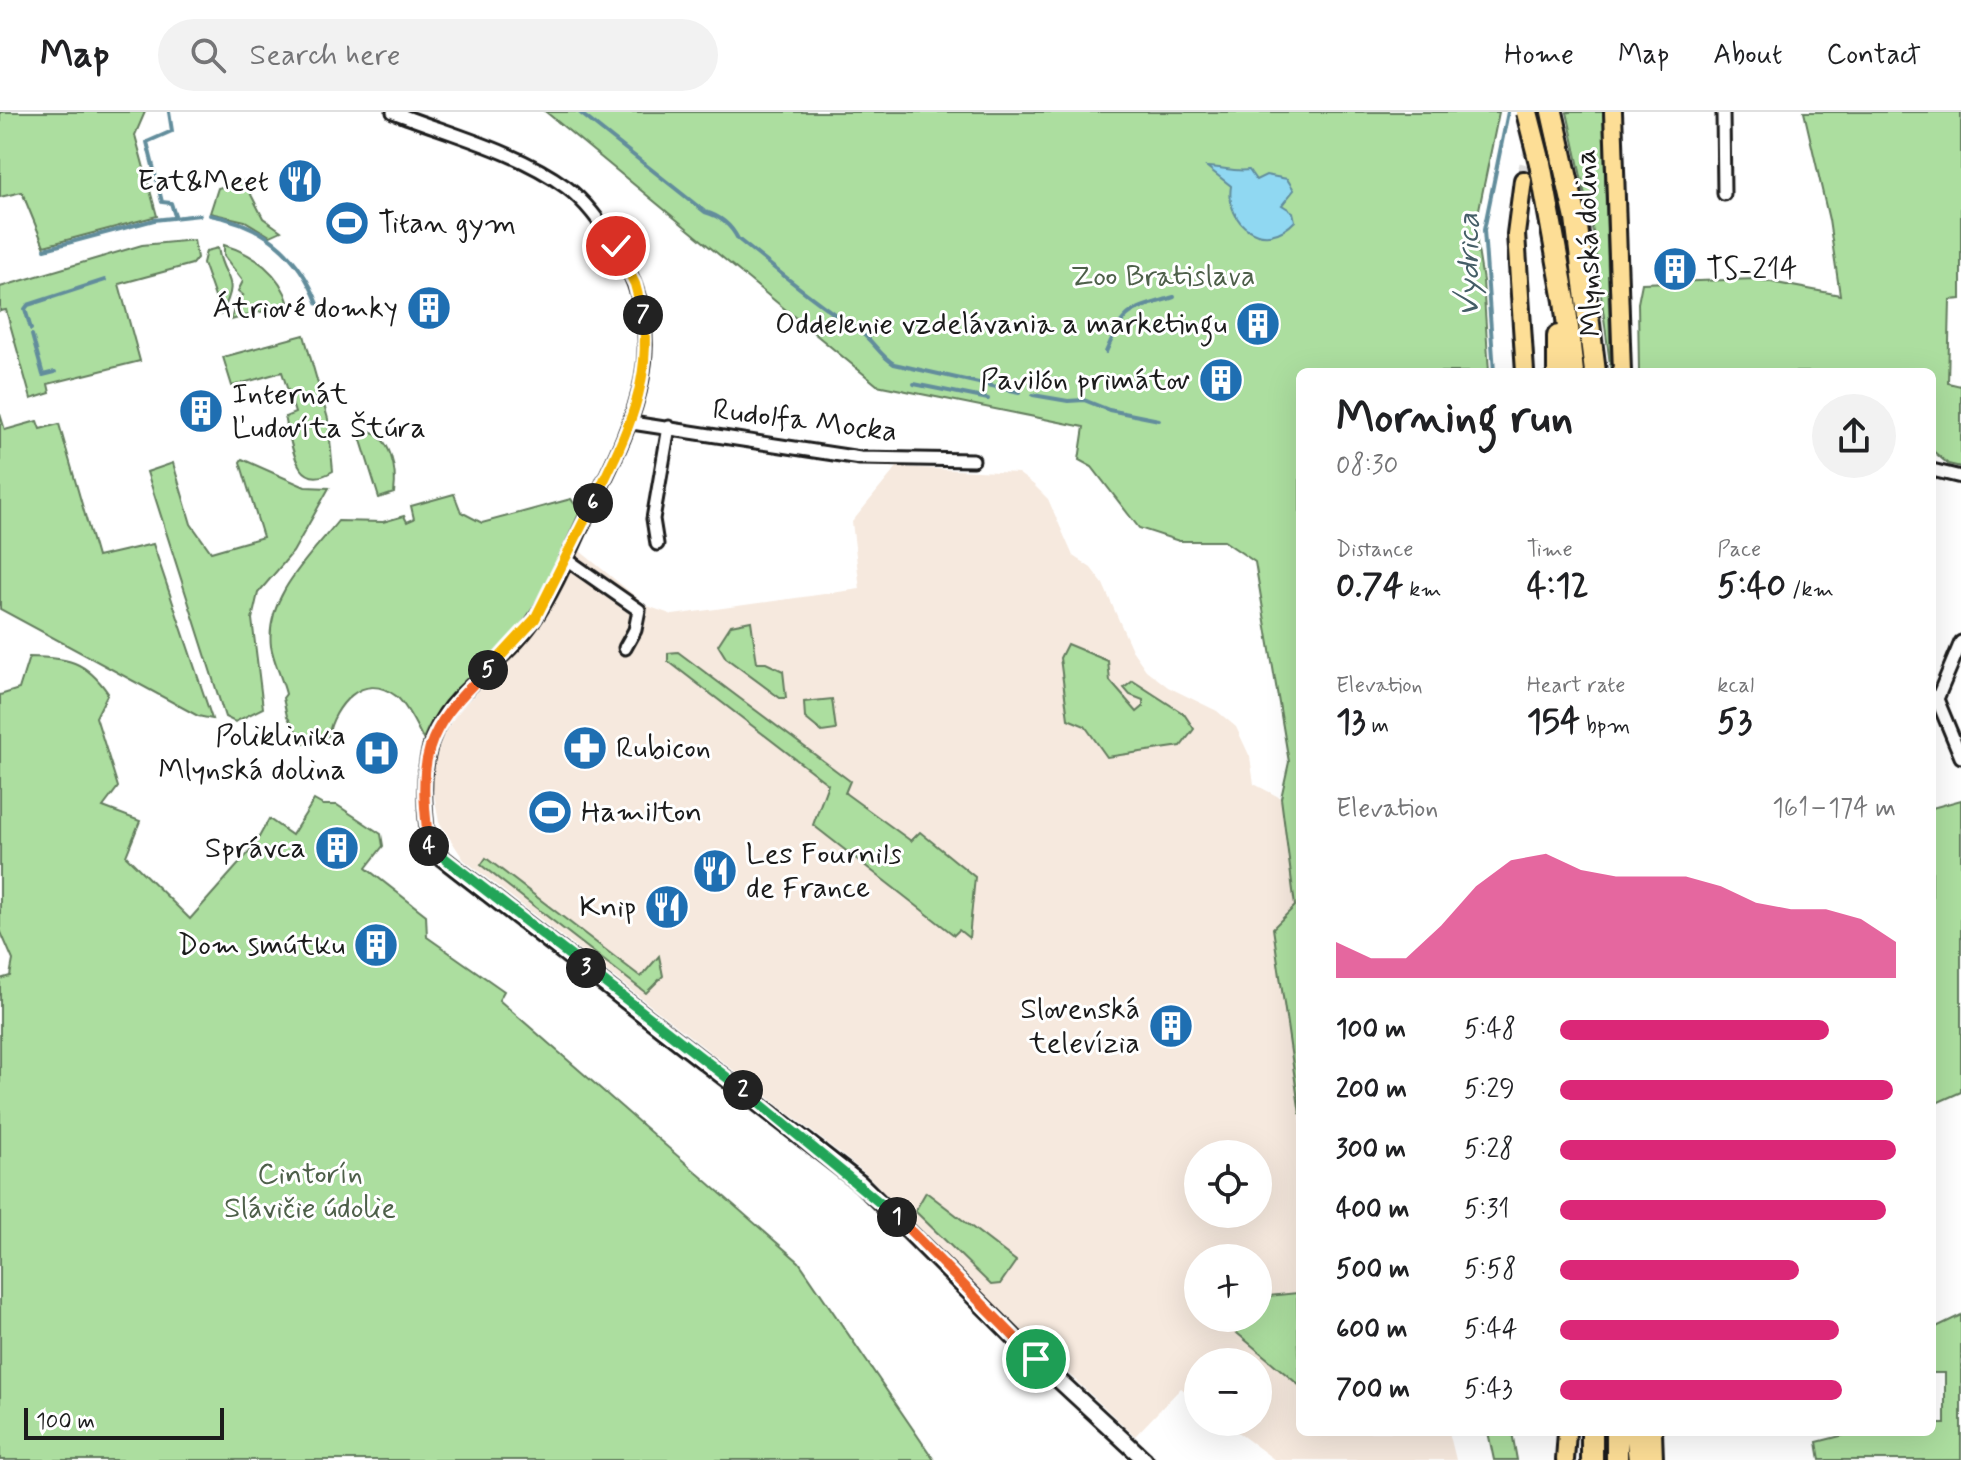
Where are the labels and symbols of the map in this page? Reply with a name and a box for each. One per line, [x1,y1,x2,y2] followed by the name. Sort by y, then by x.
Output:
[1566,148,1612,338] street label: Mlynská dolina
[276,157,324,205] restaurant icon: Eat&Meet
[137,162,269,201] place label: Eat&Meet
[323,199,371,247] sports icon: Titan gym
[378,204,516,243] place label: Titan gym
[582,212,650,280] pin
[1448,213,1490,317] water label: Vydrica
[1651,245,1699,293] building icon: TS-214
[1706,250,1797,289] place label: TS-214
[1071,257,1255,296] park label: Zoo Bratislava
[405,284,453,332] building icon: Átriové domky
[212,289,398,328] place label: Átriové domky
[623,295,663,335] pin: 7
[1234,300,1282,348] building icon: Oddelenie vzdelávania a marketingu
[775,305,1227,347] place label: Oddelenie vzdelávania a marketingu
[1197,356,1245,404] building icon: Pavilón primátov
[980,361,1190,400] place label: Pavilón primátov
[232,375,426,448] place label: Internát Ľudovíta Štúra
[177,387,225,435] building icon: Internát Ľudovíta Štúra
[710,390,900,452] street label: Rudolfa Mocka
[573,483,613,523] pin: 6
[468,650,508,690] pin: 5
[158,717,346,790] place label: Poliklinika Mlynská dolina
[561,724,609,772] pharmacy icon: Rubicon
[353,729,401,777] hospital icon: Poliklinika Mlynská dolina
[616,729,711,768] place label: Rubicon
[526,788,574,836] sports icon: Hamilton
[581,793,702,832] place label: Hamilton
[313,824,361,872] building icon: Správca
[409,826,449,866] pin: 4
[205,829,306,868] place label: Správca
[746,835,902,908] place label: Les Fournils de France
[691,847,739,895] restaurant icon: Les Fournils de France
[643,883,691,931] restaurant icon: Knip
[579,888,636,927] place label: Knip
[352,921,400,969] building icon: Dom smútku
[177,926,345,965] place label: Dom smútku
[566,948,606,988] pin: 3
[1020,990,1140,1063] place label: Slovenská televízia
[1147,1002,1195,1050] building icon: Slovenská televízia
[723,1070,763,1110] pin: 2
[224,1155,396,1228] park label: Cintorín Slávičie údolie
[877,1197,917,1237] pin: 1
[1002,1325,1070,1393] pin
[24,1404,224,1440] scale bar

